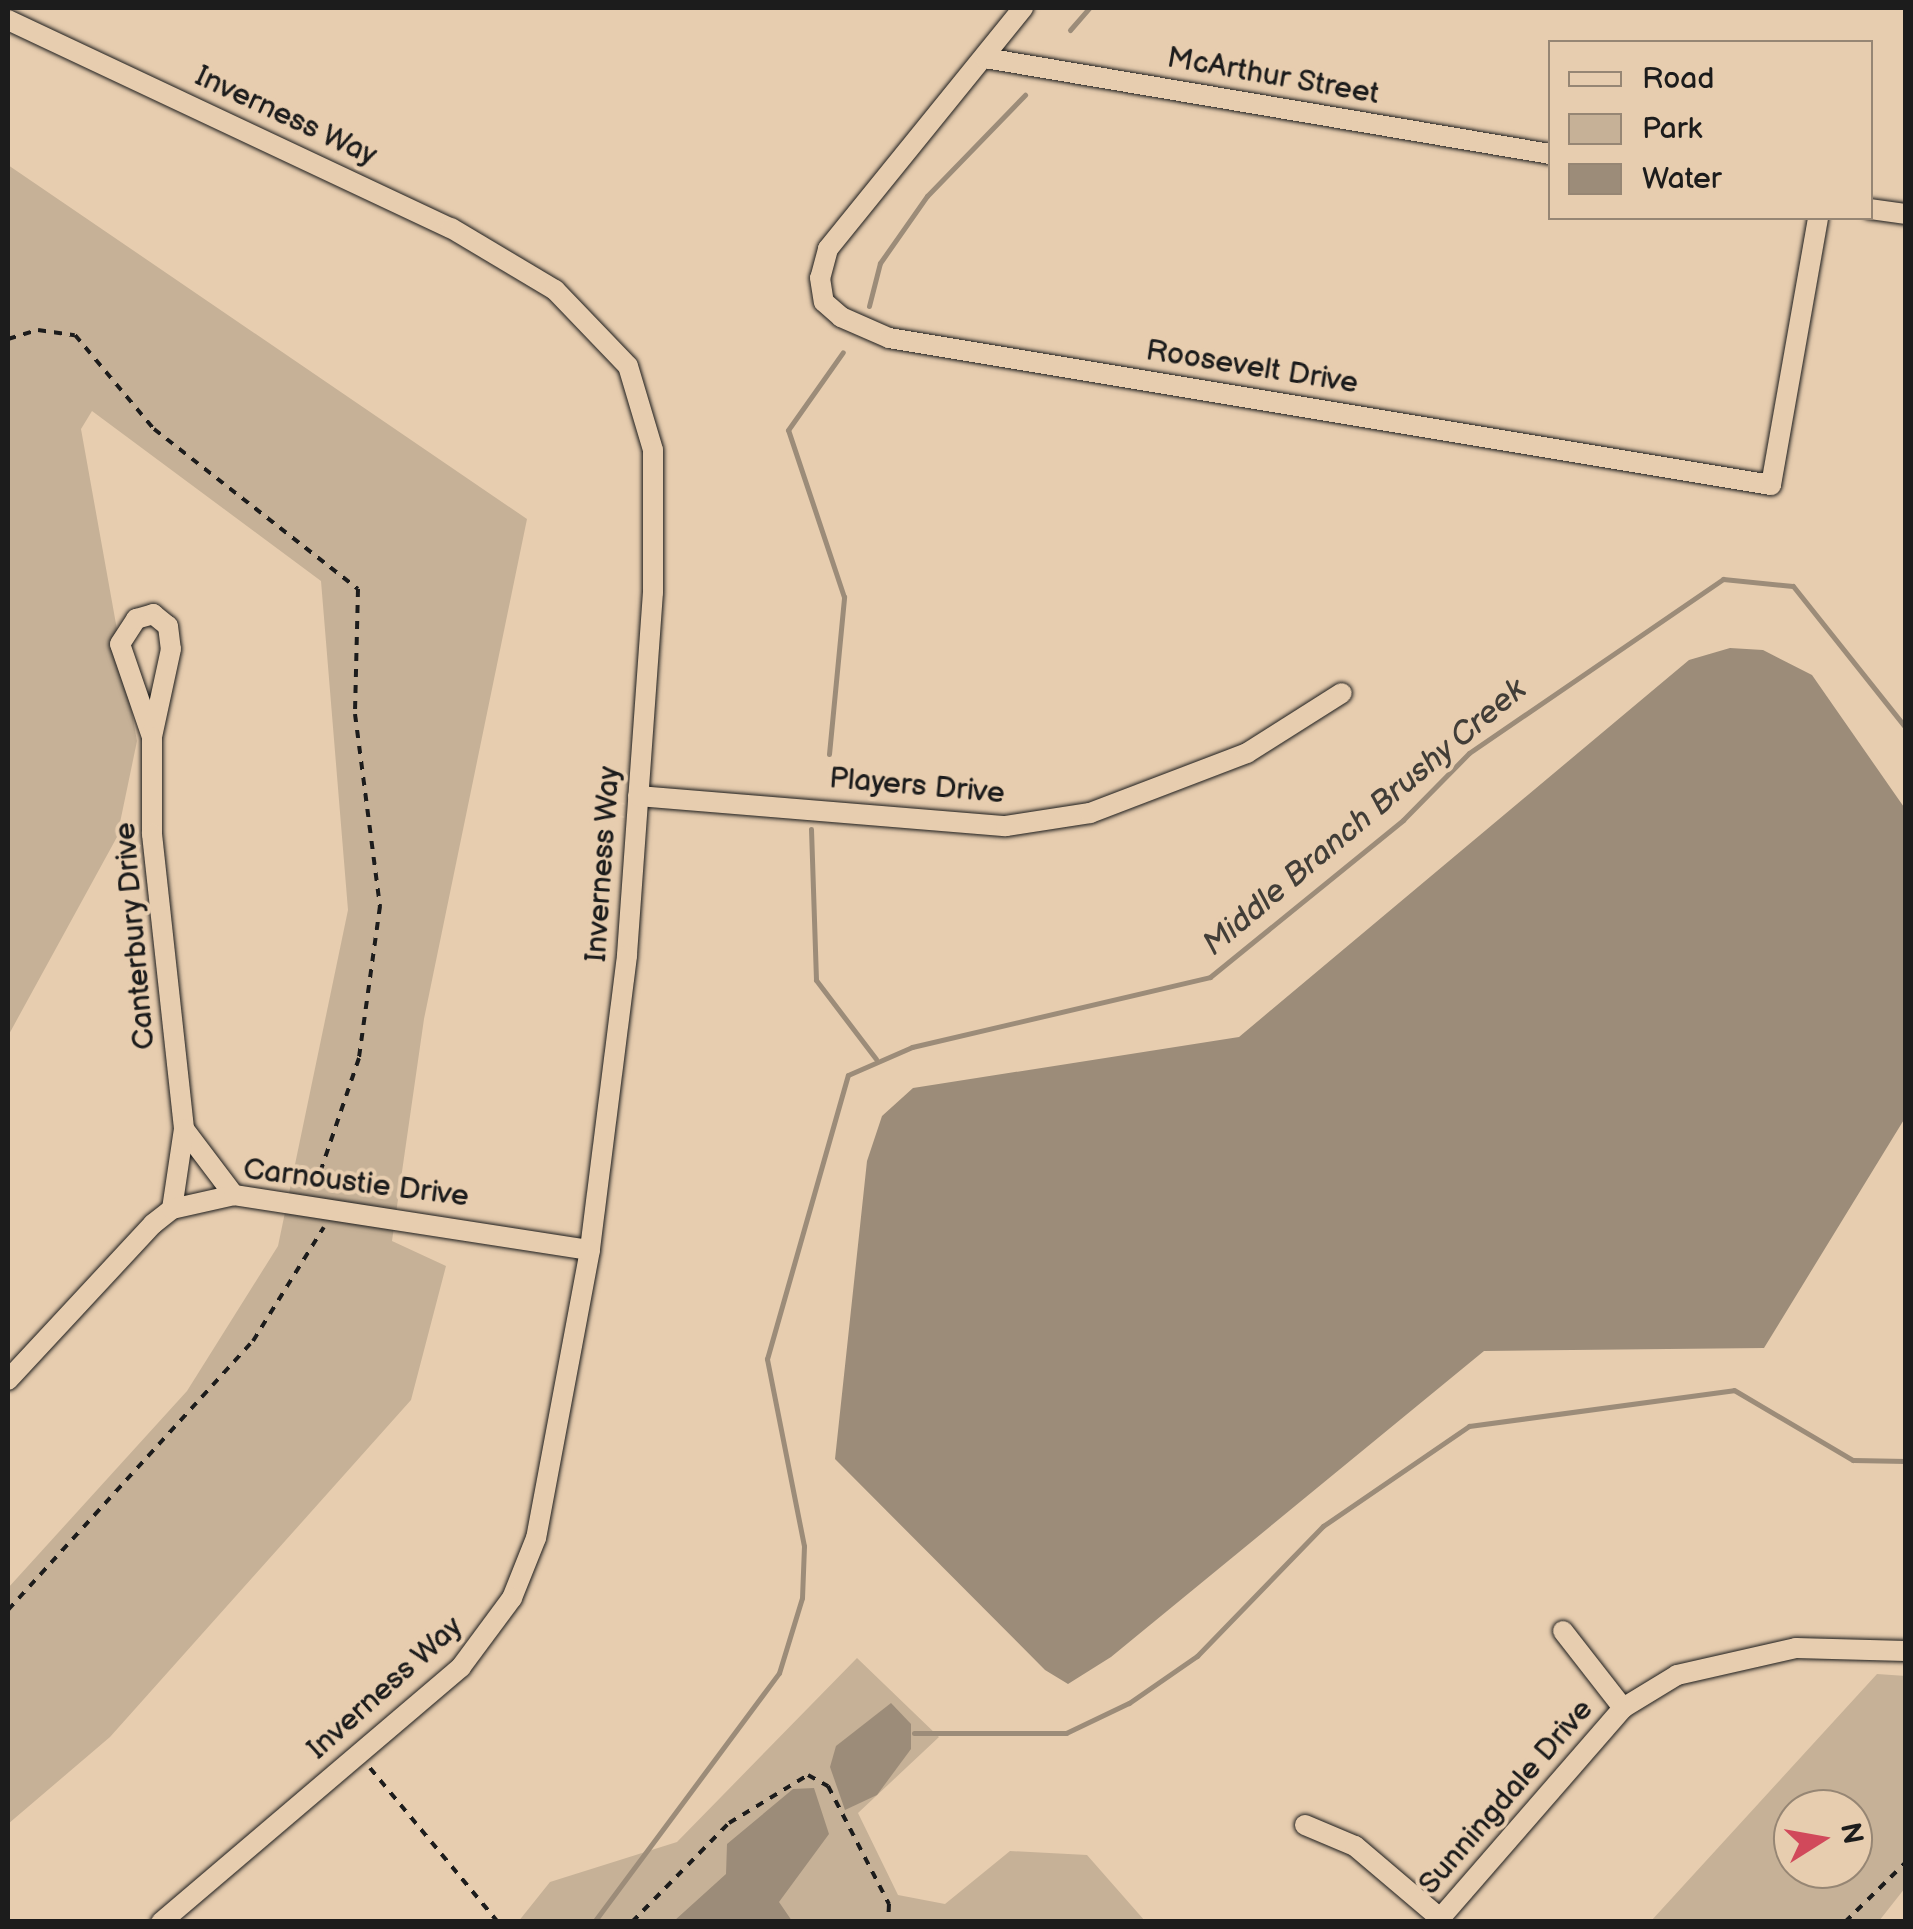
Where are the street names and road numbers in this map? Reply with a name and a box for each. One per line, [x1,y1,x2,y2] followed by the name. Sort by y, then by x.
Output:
[1164,40,1382,112] street label: McArthur Street
[189,58,383,174] street label: Inverness Way
[1143,332,1361,402] street label: Roosevelt Drive
[828,760,1006,812] street label: Players Drive
[578,764,628,964] street label: Inverness Way
[107,820,163,1052] street label: Canterbury Drive
[241,1151,471,1215] street label: Carnoustie Drive
[300,1609,470,1767] street label: Inverness Way
[1411,1692,1601,1902] street label: Sunningdale Drive

